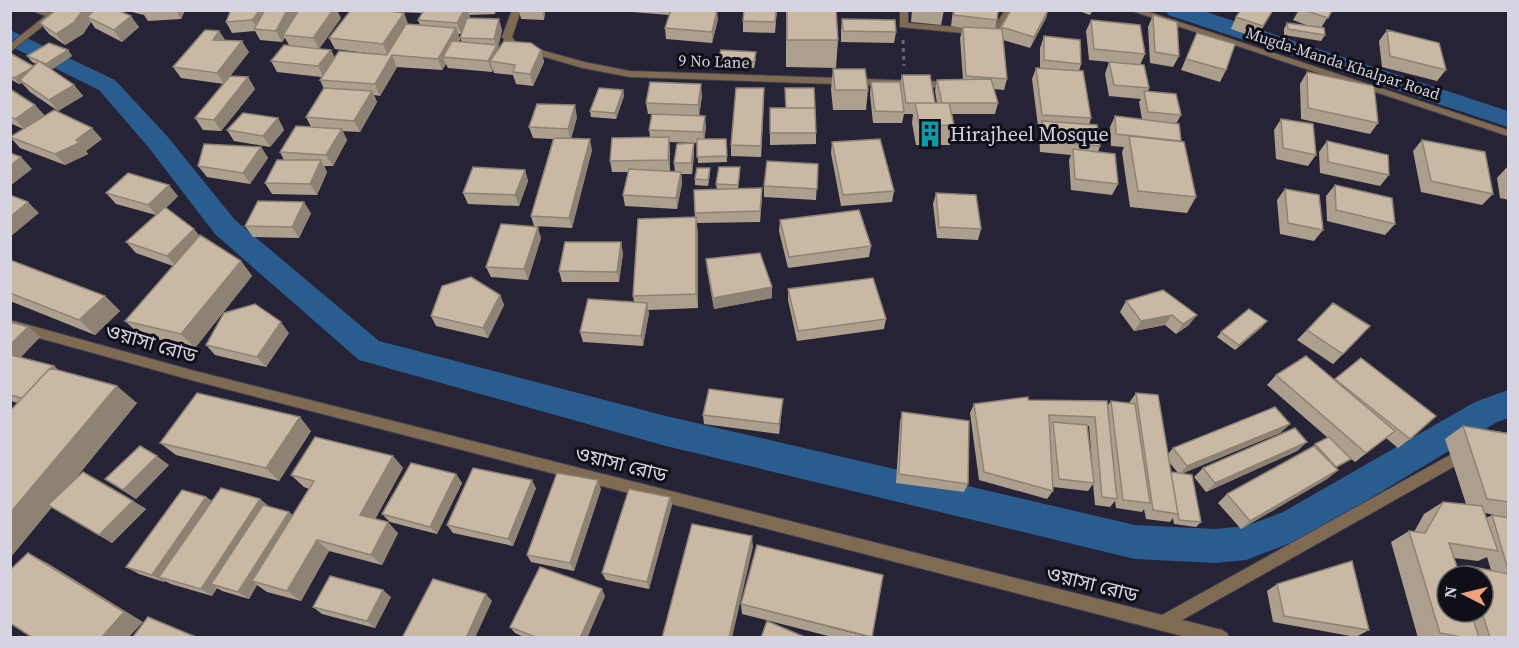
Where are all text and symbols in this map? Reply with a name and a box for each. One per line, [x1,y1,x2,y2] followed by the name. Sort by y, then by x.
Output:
[1243,21,1443,105] street label: Mugda-Manda Khalpar Road
[678,49,750,73] street label: 9 No Lane
[915,119,945,149] building icon: Hirajheel Mosque
[950,120,1109,148] place label: Hirajheel Mosque
[102,317,201,370] street label: ওয়াসা রোড
[572,439,671,489] street label: ওয়াসা রোড
[1043,559,1142,609] street label: ওয়াসা রোড
[1435,564,1495,624] north arrow
[1438,585,1462,599] text: N

